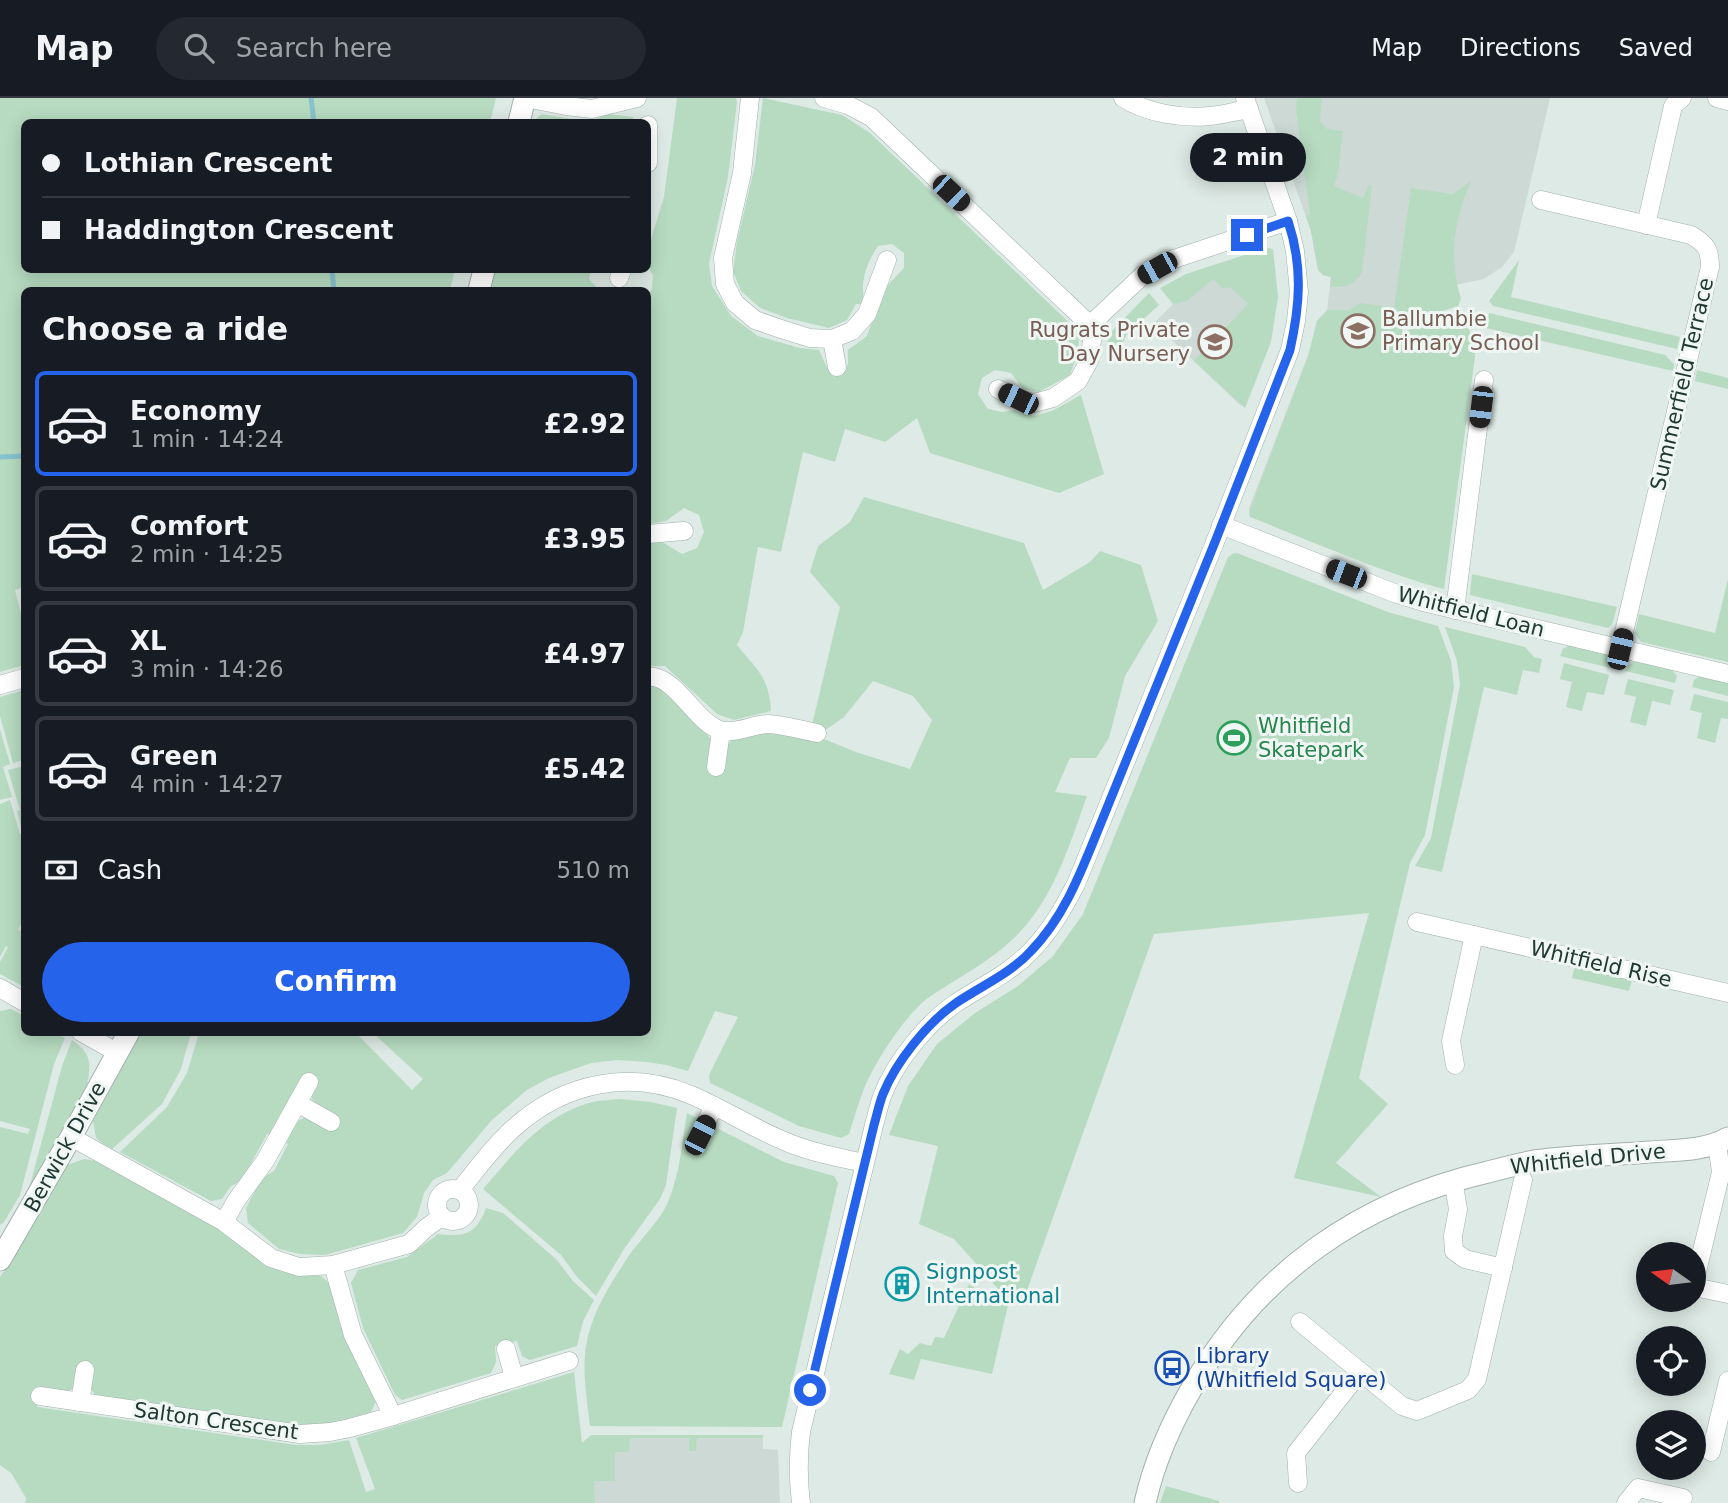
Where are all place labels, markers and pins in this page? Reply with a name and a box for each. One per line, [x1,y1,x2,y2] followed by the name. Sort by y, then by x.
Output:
[1382,307,1540,355] place label: Ballumbie Primary School
[1339,312,1377,350] school or university icon: Ballumbie Primary School
[1029,318,1190,366] place label: Rugrats Private Day Nursery
[1196,323,1234,361] school or university icon: Rugrats Private Day Nursery
[1258,714,1365,762] place label: Whitfield Skatepark
[1215,719,1253,757] sports icon: Whitfield Skatepark
[926,1260,1060,1308] place label: Signpost International
[883,1265,921,1303] building icon: Signpost International
[1196,1344,1386,1392] place label: Library (Whitfield Square)
[1153,1349,1191,1387] bus stop icon: Library (Whitfield Square)

